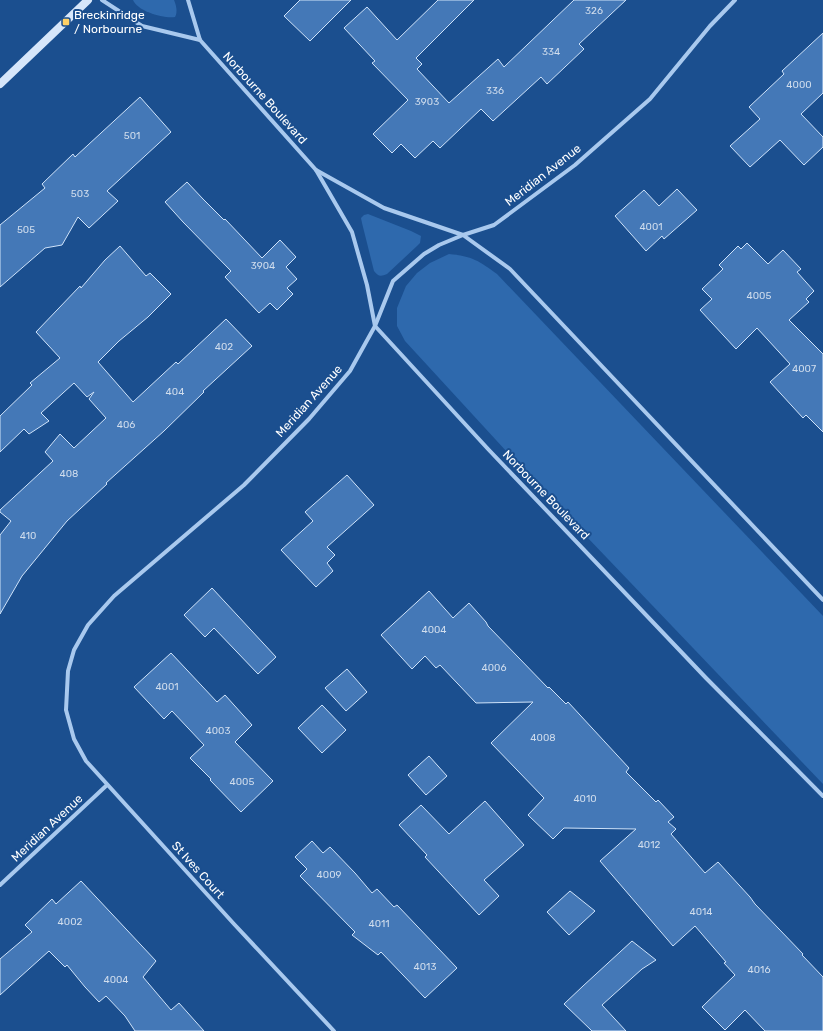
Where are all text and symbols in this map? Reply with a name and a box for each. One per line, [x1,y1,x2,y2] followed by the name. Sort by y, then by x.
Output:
[585,5,603,17] house number: 326
[74,8,145,36] place label: Breckinridge / Norbourne
[61,17,71,27] marker: Breckinridge / Norbourne
[542,46,560,58] house number: 334
[220,49,310,147] street label: Norbourne Boulevard
[786,79,812,91] house number: 4000
[486,85,504,97] house number: 336
[415,96,439,108] house number: 3903
[124,130,140,142] house number: 501
[502,141,584,209] street label: Meridian Avenue
[71,188,89,200] house number: 503
[639,221,663,233] house number: 4001
[17,224,35,236] house number: 505
[251,260,275,272] house number: 3904
[747,290,771,302] house number: 4005
[215,341,233,353] house number: 402
[273,362,345,440] street label: Meridian Avenue
[792,363,816,375] house number: 4007
[166,386,184,398] house number: 404
[117,419,135,431] house number: 406
[500,447,592,543] street label: Norbourne Boulevard
[60,468,78,480] house number: 408
[20,530,36,542] house number: 410
[421,624,447,636] house number: 4004
[482,662,506,674] house number: 4006
[155,681,179,693] house number: 4001
[206,725,230,737] house number: 4003
[530,732,556,744] house number: 4008
[230,776,254,788] house number: 4005
[8,791,86,865] street label: Meridian Avenue
[573,793,597,805] house number: 4010
[169,839,227,902] street label: St Ives Court
[638,839,660,851] house number: 4012
[317,869,341,881] house number: 4009
[689,906,713,918] house number: 4014
[58,916,83,928] house number: 4002
[368,918,390,930] house number: 4011
[414,961,436,973] house number: 4013
[748,964,770,976] house number: 4016
[103,974,129,986] house number: 4004

